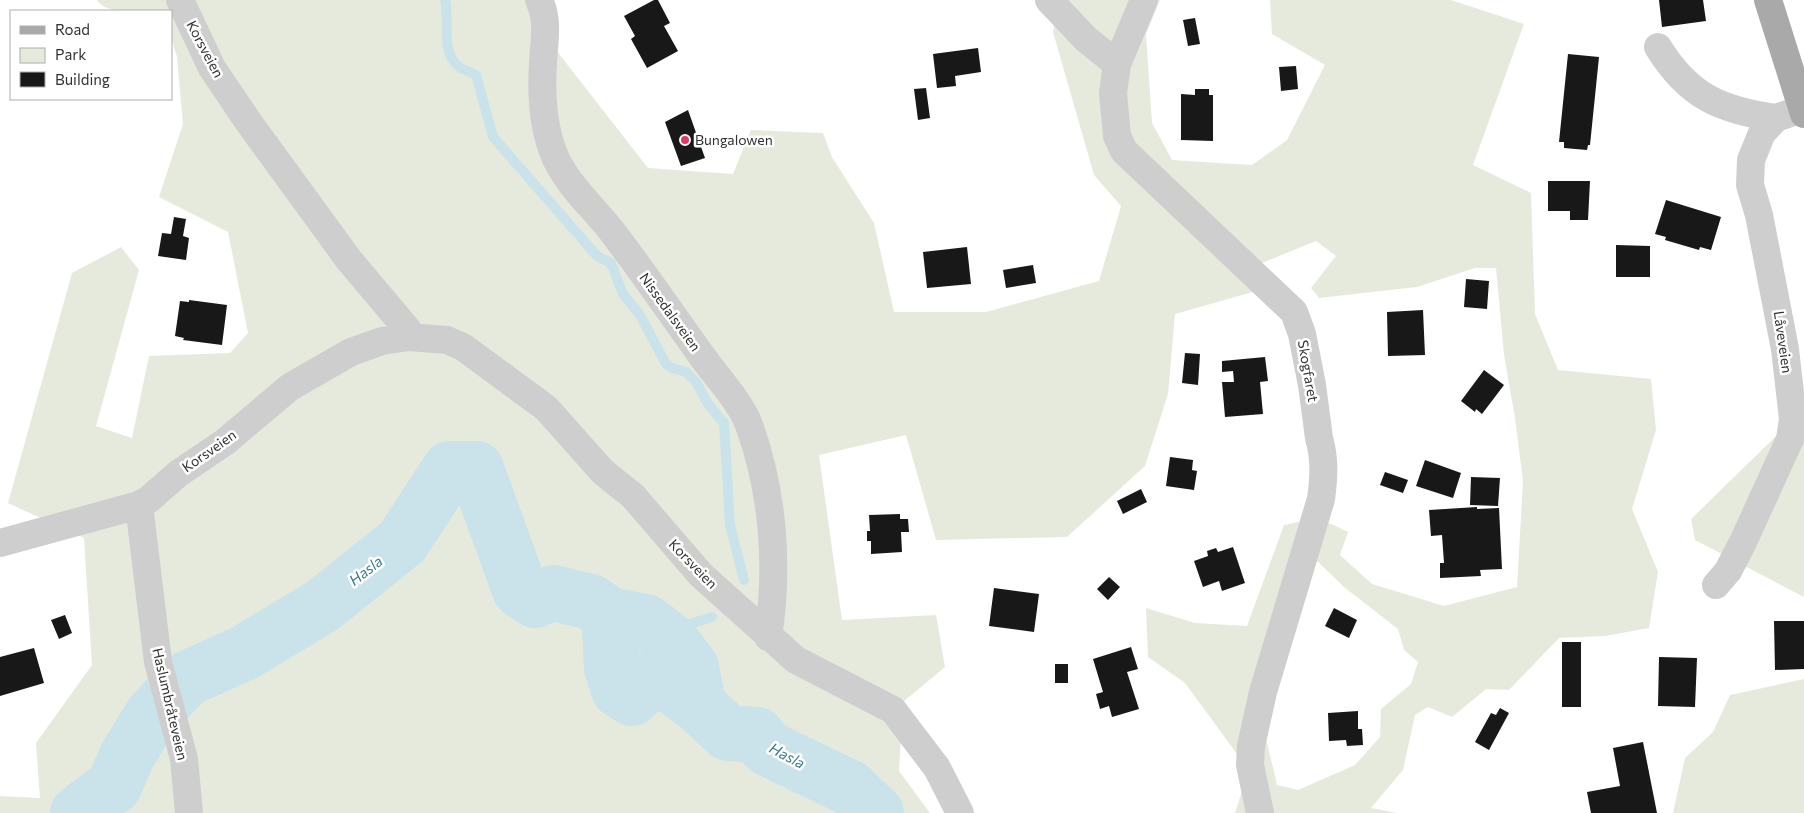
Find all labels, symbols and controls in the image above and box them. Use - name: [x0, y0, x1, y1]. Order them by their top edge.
- legend: [10, 10, 172, 100]
- street label: Korsveien: [183, 17, 228, 80]
- text: Road: [55, 20, 90, 38]
- text: Park: [55, 45, 86, 63]
- text: Building: [55, 70, 110, 88]
- place label: Bungalowen: [695, 131, 773, 148]
- marker: Bungalowen: [679, 134, 691, 146]
- street label: Nissedalsveien: [636, 269, 705, 354]
- street label: Låveveien: [1771, 310, 1796, 374]
- street label: Skogfaret: [1295, 339, 1322, 403]
- street label: Korsveien: [178, 426, 239, 475]
- street label: Korsveien: [666, 535, 721, 592]
- water label: Hasla: [345, 551, 386, 589]
- street label: Haslumbråteveien: [149, 646, 192, 762]
- water label: Hasla: [767, 738, 808, 772]

